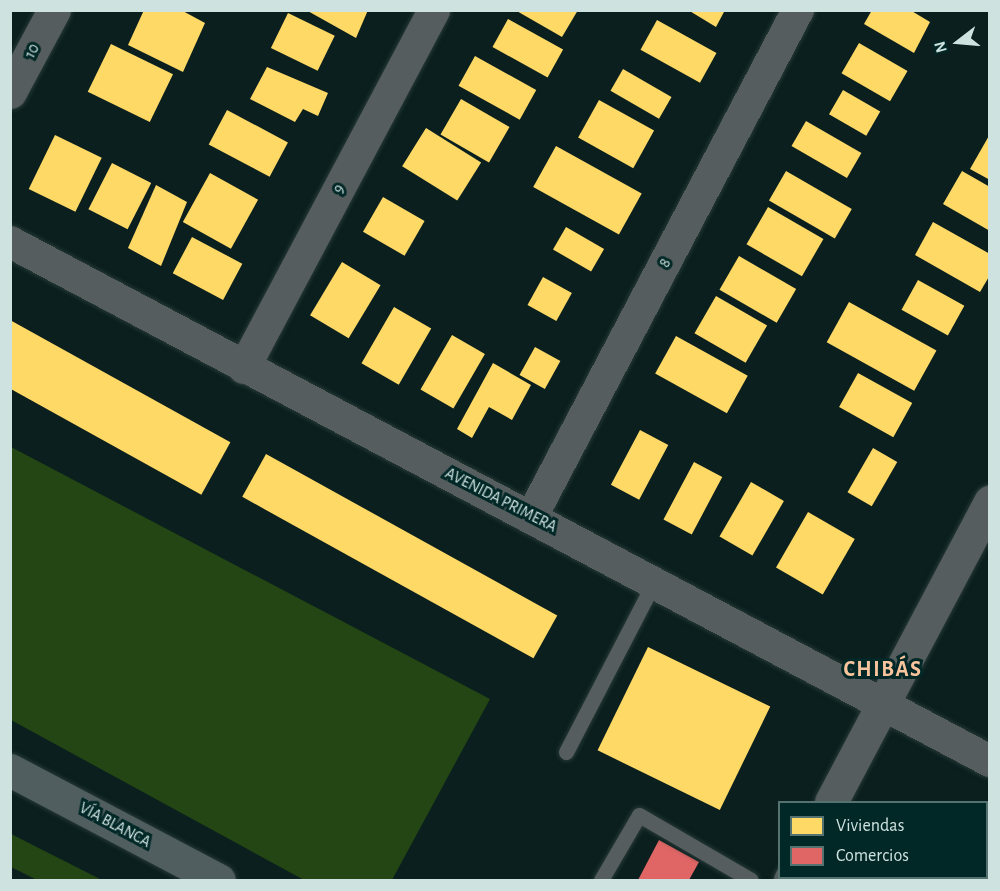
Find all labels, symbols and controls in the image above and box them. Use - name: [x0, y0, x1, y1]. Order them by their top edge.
- north arrow: [928, 12, 988, 72]
- text: N: [931, 39, 950, 55]
- street label: 10: [20, 40, 44, 62]
- street label: 9: [329, 181, 349, 197]
- street label: 8: [655, 255, 675, 271]
- street label: AVENIDA PRIMERA: [442, 464, 560, 536]
- district label: CHIBÁS: [843, 657, 923, 683]
- street label: VÍA BLANCA: [76, 798, 154, 852]
- legend: [778, 801, 988, 879]
- text: Viviendas: [836, 817, 904, 835]
- text: Comercios: [836, 847, 909, 865]

